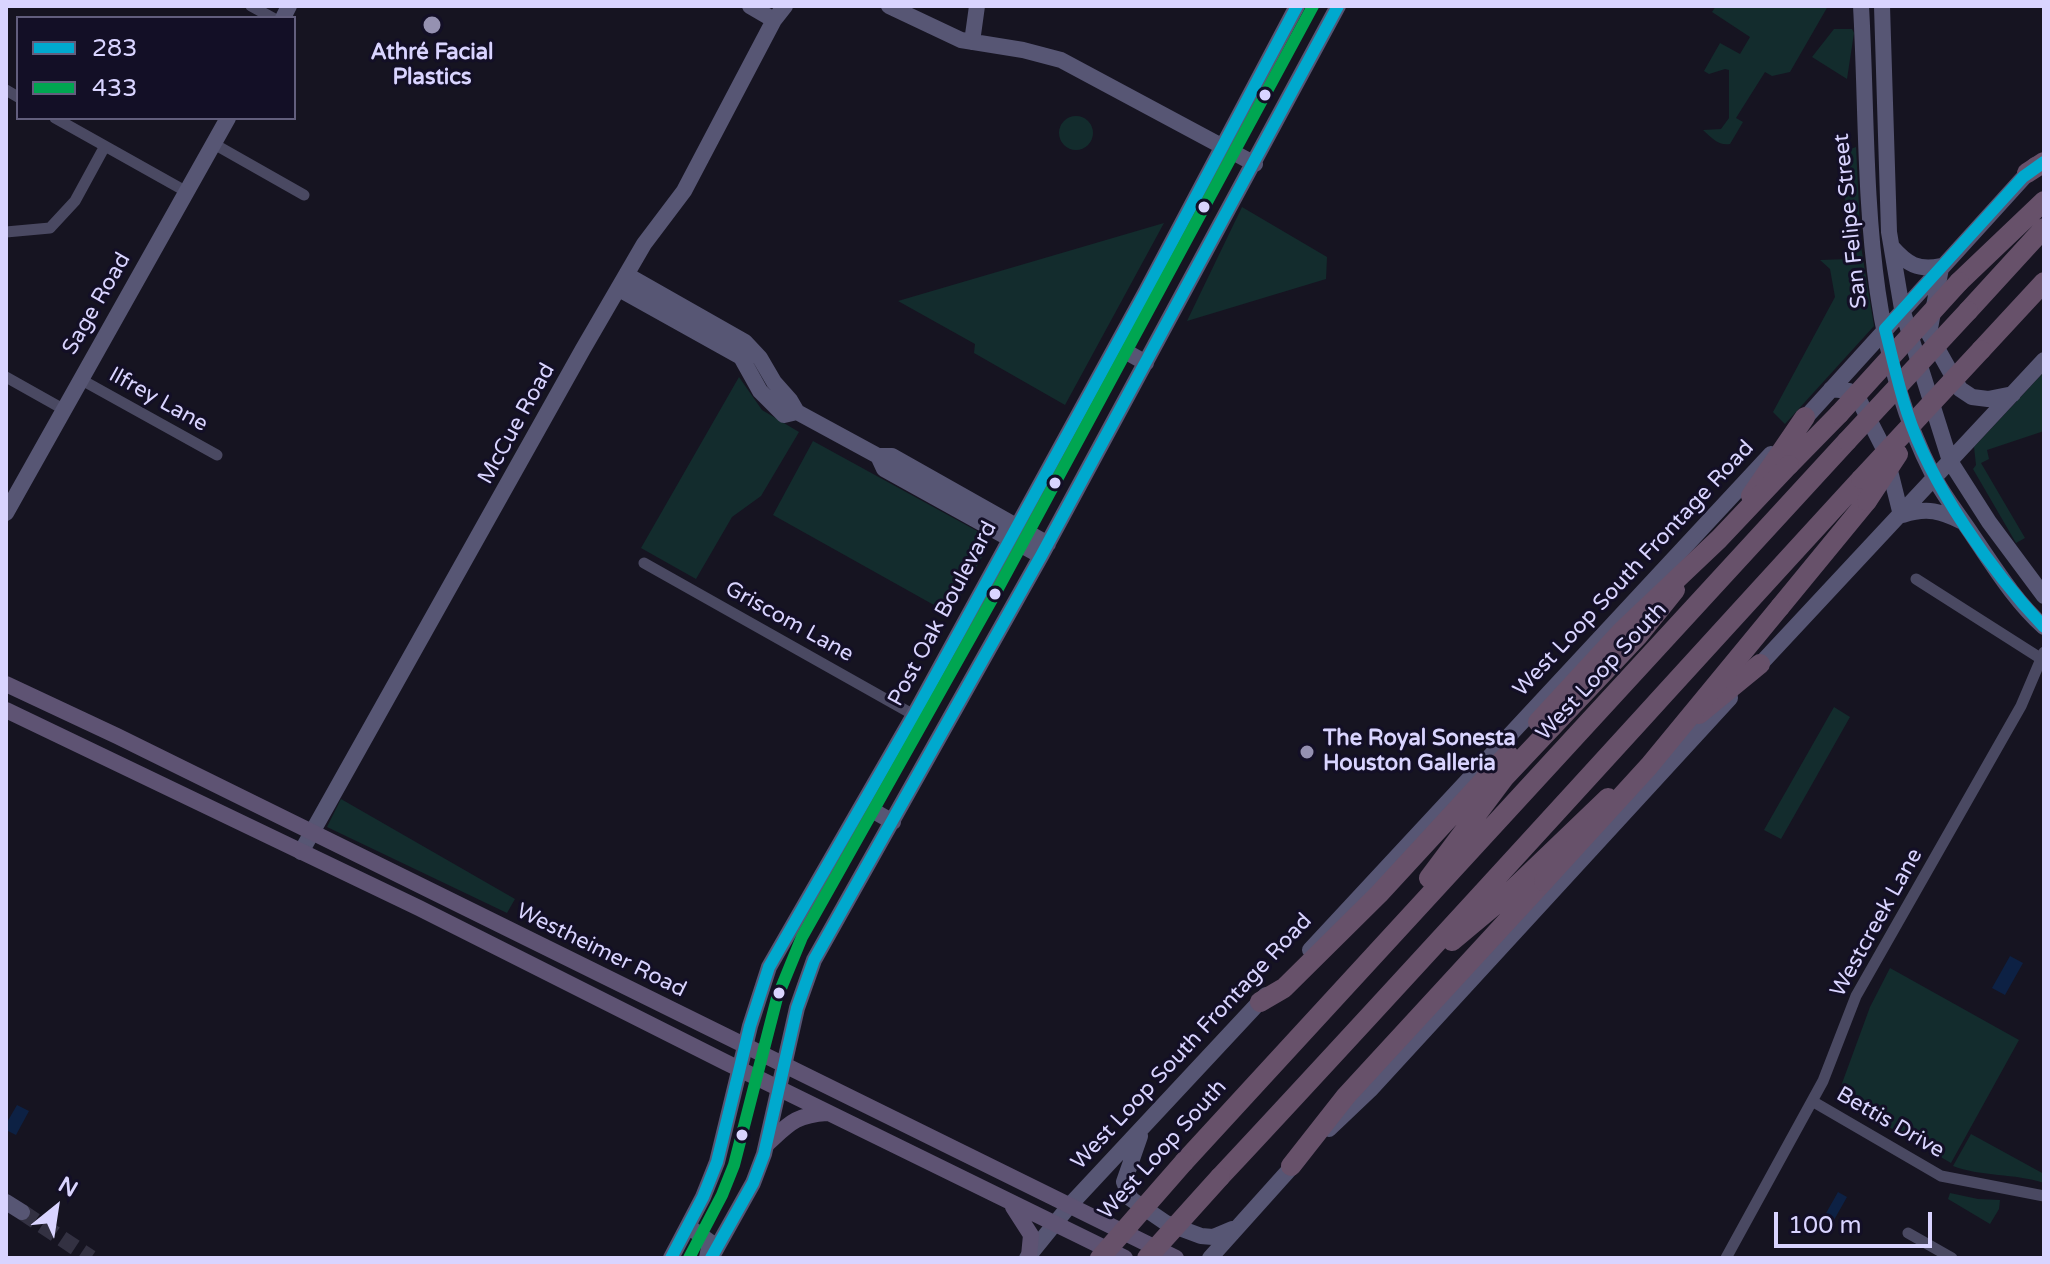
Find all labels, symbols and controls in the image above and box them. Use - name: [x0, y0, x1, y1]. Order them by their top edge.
- marker: Athré Facial Plastics: [421, 14, 443, 36]
- legend: [16, 16, 296, 120]
- text: 283: [92, 34, 137, 63]
- place label: Athré Facial Plastics: [370, 40, 494, 92]
- text: 433: [92, 74, 137, 103]
- unlabelled marker: [1257, 87, 1273, 103]
- street label: San Felipe Street: [1829, 132, 1873, 310]
- unlabelled marker: [1196, 199, 1212, 215]
- street label: Sage Road: [57, 248, 137, 360]
- street label: McCue Road: [473, 359, 561, 489]
- street label: Ilfrey Lane: [104, 362, 212, 438]
- street label: West Loop South Frontage Road: [1508, 435, 1760, 703]
- unlabelled marker: [1047, 475, 1063, 491]
- street label: Post Oak Boulevard: [883, 517, 1003, 711]
- street label: Griscom Lane: [720, 576, 858, 668]
- unlabelled marker: [987, 586, 1003, 602]
- street label: West Loop South: [1531, 597, 1673, 747]
- place label: The Royal Sonesta Houston Galleria: [1323, 726, 1516, 778]
- marker: The Royal Sonesta Houston Galleria: [1298, 743, 1316, 761]
- street label: Westcreek Lane: [1825, 844, 1929, 1002]
- street label: Westheimer Road: [512, 898, 690, 1004]
- street label: West Loop South Frontage Road: [1066, 908, 1318, 1176]
- unlabelled marker: [771, 985, 787, 1001]
- street label: West Loop South: [1093, 1074, 1233, 1226]
- street label: Bettis Drive: [1831, 1081, 1949, 1165]
- unlabelled marker: [734, 1127, 750, 1143]
- north arrow: [16, 1168, 96, 1248]
- text: N: [54, 1172, 82, 1203]
- scale bar: [1778, 1196, 1936, 1246]
- text: 100 m: [1788, 1211, 1862, 1240]

